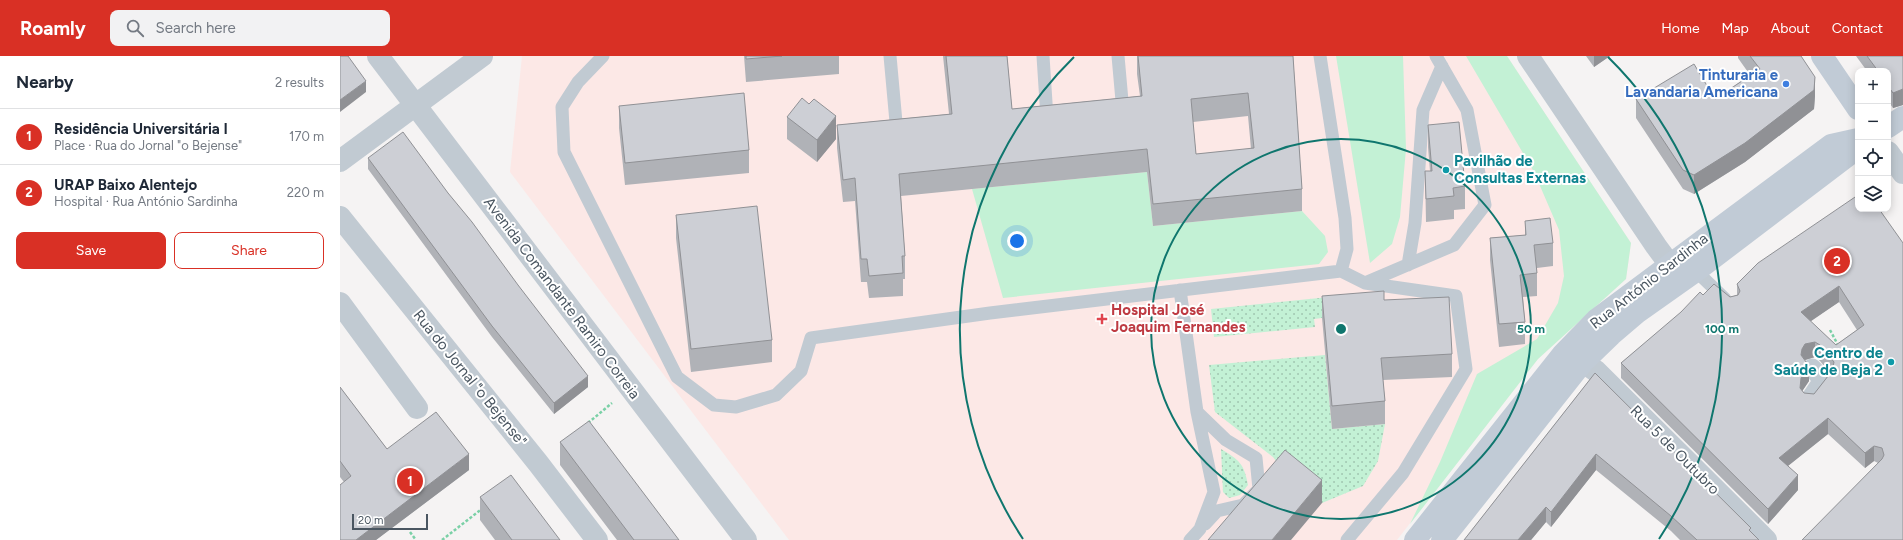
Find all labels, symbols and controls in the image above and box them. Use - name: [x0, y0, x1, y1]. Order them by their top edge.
- search box: [110, 10, 390, 46]
- text: Roamly: [20, 17, 86, 40]
- icon: search: [124, 17, 146, 39]
- text: Search here: [156, 19, 236, 37]
- text: Home: [1661, 20, 1700, 37]
- text: Map: [1722, 20, 1749, 37]
- text: About: [1771, 20, 1810, 37]
- text: Contact: [1832, 20, 1883, 37]
- place label: Tinturaria e Lavandaria Americana: [1625, 66, 1779, 101]
- map controls: [1855, 68, 1891, 212]
- button: +: [1855, 68, 1891, 104]
- text: Nearby: [16, 72, 74, 92]
- text: 2 results: [275, 75, 324, 90]
- marker: Tinturaria e Lavandaria Americana: [1781, 79, 1791, 89]
- button: −: [1855, 104, 1891, 140]
- text: Residência Universitária I: [54, 120, 228, 138]
- text: 1: [26, 129, 32, 144]
- text: 170 m: [289, 129, 324, 144]
- text: Place · Rua do Jornal "o Bejense": [54, 138, 242, 153]
- button: locate: [1855, 140, 1891, 176]
- place label: Pavilhão de Consultas Externas: [1454, 152, 1586, 187]
- marker: Pavilhão de Consultas Externas: [1441, 165, 1451, 175]
- text: URAP Baixo Alentejo: [54, 176, 197, 194]
- button: layers: [1855, 176, 1891, 212]
- text: 2: [25, 185, 33, 200]
- text: 220 m: [287, 185, 324, 200]
- street label: Avenida Comandante Ramiro Correia: [480, 193, 644, 403]
- text: Hospital · Rua António Sardinha: [54, 194, 238, 209]
- street label: Rua António Sardinha: [1586, 229, 1712, 333]
- your location: [1007, 231, 1027, 251]
- button: Save: [16, 232, 166, 269]
- button: Share: [174, 232, 324, 269]
- pin: 2: [1824, 246, 1850, 276]
- place label: Hospital José Joaquim Fernandes: [1111, 301, 1245, 336]
- street label: Rua do Jornal "o Bejense": [410, 306, 530, 450]
- marker: Hospital José Joaquim Fernandes: [1096, 313, 1108, 325]
- centre of rings: [1334, 322, 1348, 336]
- text: 50 m: [1517, 322, 1545, 336]
- text: 100 m: [1705, 322, 1739, 336]
- place label: Centro de Saúde de Beja 2: [1774, 344, 1884, 379]
- marker: Centro de Saúde de Beja 2: [1886, 357, 1896, 367]
- street label: Rua 5 de Outubro: [1627, 402, 1724, 499]
- pin: 1: [397, 466, 423, 496]
- scale bar: [352, 512, 428, 531]
- text: 20 m: [358, 514, 383, 527]

